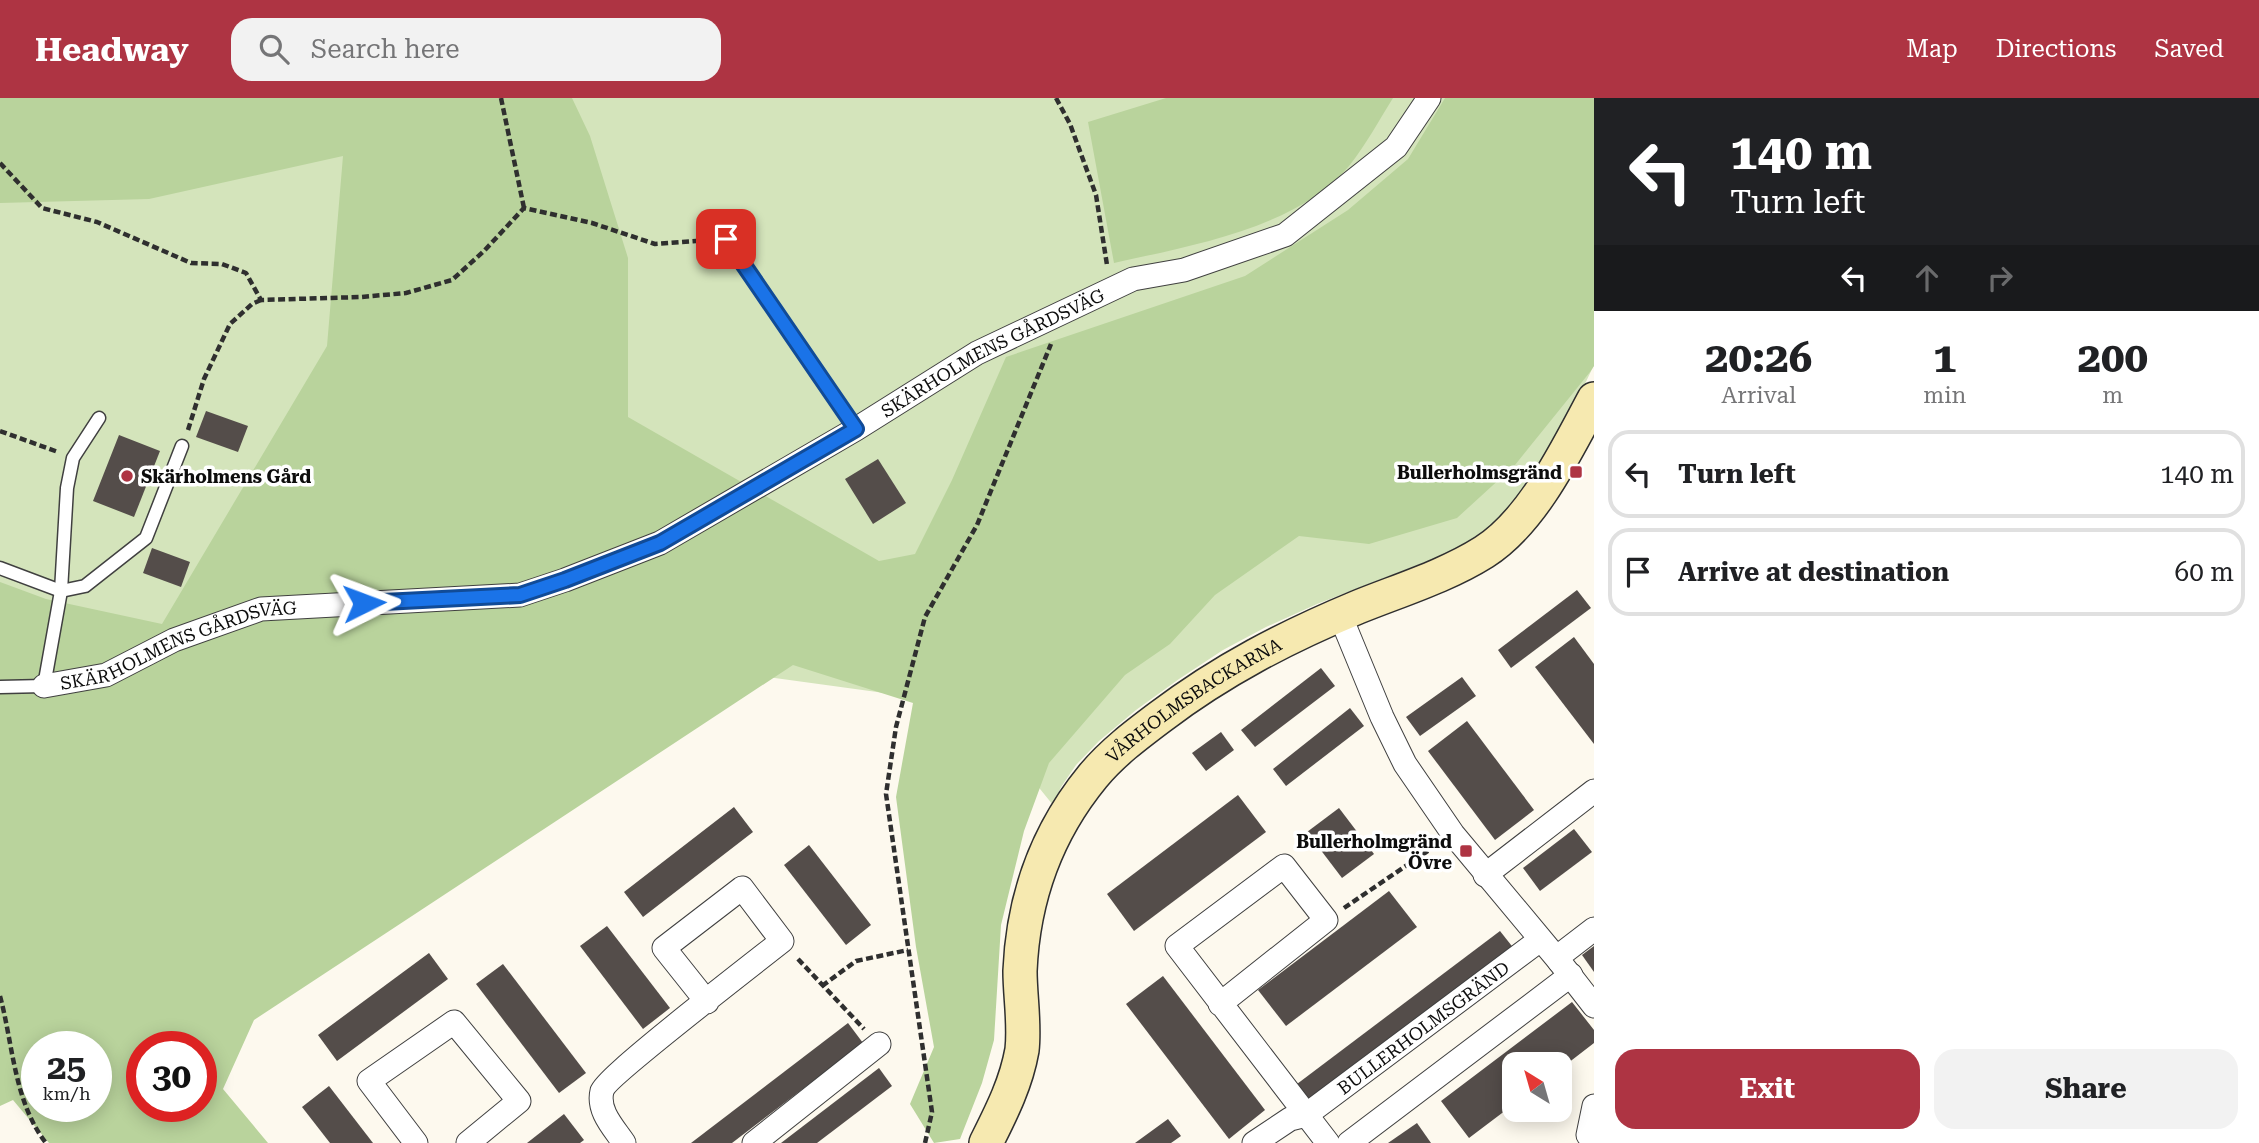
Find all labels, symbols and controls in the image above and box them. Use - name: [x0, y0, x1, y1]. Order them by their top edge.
- search box: [231, 18, 721, 81]
- text: Headway: [35, 30, 189, 69]
- icon: search: [255, 30, 293, 68]
- text: Search here: [311, 34, 460, 64]
- text: Map: [1906, 35, 1958, 63]
- text: Directions: [1996, 35, 2116, 63]
- text: Saved: [2154, 35, 2224, 63]
- text: 140 m: [1730, 124, 1872, 181]
- icon: left: [1615, 126, 1706, 217]
- text: Turn left: [1730, 183, 1865, 221]
- pin: [696, 209, 756, 269]
- icon: arrive: [707, 220, 745, 258]
- icon: left: [1835, 259, 1873, 297]
- icon: ahead: [1908, 259, 1946, 297]
- icon: right: [1981, 259, 2019, 297]
- street label: SKÄRHOLMENS GÅRDSVÄG: [877, 284, 1107, 421]
- text: 20:26: [1705, 333, 1812, 382]
- text: 1: [1933, 333, 1957, 382]
- text: 200: [2077, 333, 2148, 382]
- text: Arrival: [1721, 382, 1796, 409]
- text: min: [1923, 382, 1966, 409]
- text: m: [2102, 382, 2123, 409]
- icon: left: [1619, 455, 1657, 493]
- text: Turn left: [1678, 459, 1796, 489]
- text: 140 m: [2160, 459, 2234, 489]
- place label: Bullerholmsgränd: [1397, 462, 1562, 483]
- marker: Bullerholmsgränd: [1568, 464, 1584, 480]
- place label: Skärholmens Gård: [141, 466, 311, 487]
- marker: Skärholmens Gård: [119, 468, 135, 484]
- icon: arrive: [1619, 553, 1657, 591]
- text: Arrive at destination: [1678, 557, 1949, 587]
- text: 60 m: [2175, 557, 2234, 587]
- position arrow: [327, 566, 401, 640]
- street label: SKÄRHOLMENS GÅRDSVÄG: [58, 597, 297, 693]
- street label: VÅRHOLMSBACKARNA: [1101, 633, 1285, 767]
- place label: Bullerholmgränd Övre: [1296, 831, 1452, 873]
- marker: Bullerholmgränd Övre: [1458, 843, 1474, 859]
- street label: BULLERHOLMSGRÄND: [1333, 956, 1513, 1098]
- speed limit sign: 30: [126, 1031, 217, 1122]
- text: 25: [47, 1047, 86, 1088]
- button: Exit: [1615, 1049, 1920, 1129]
- button: Share: [1934, 1049, 2238, 1129]
- north arrow: [1502, 1052, 1572, 1122]
- map controls: [1502, 1052, 1572, 1122]
- text: km/h: [42, 1083, 91, 1104]

